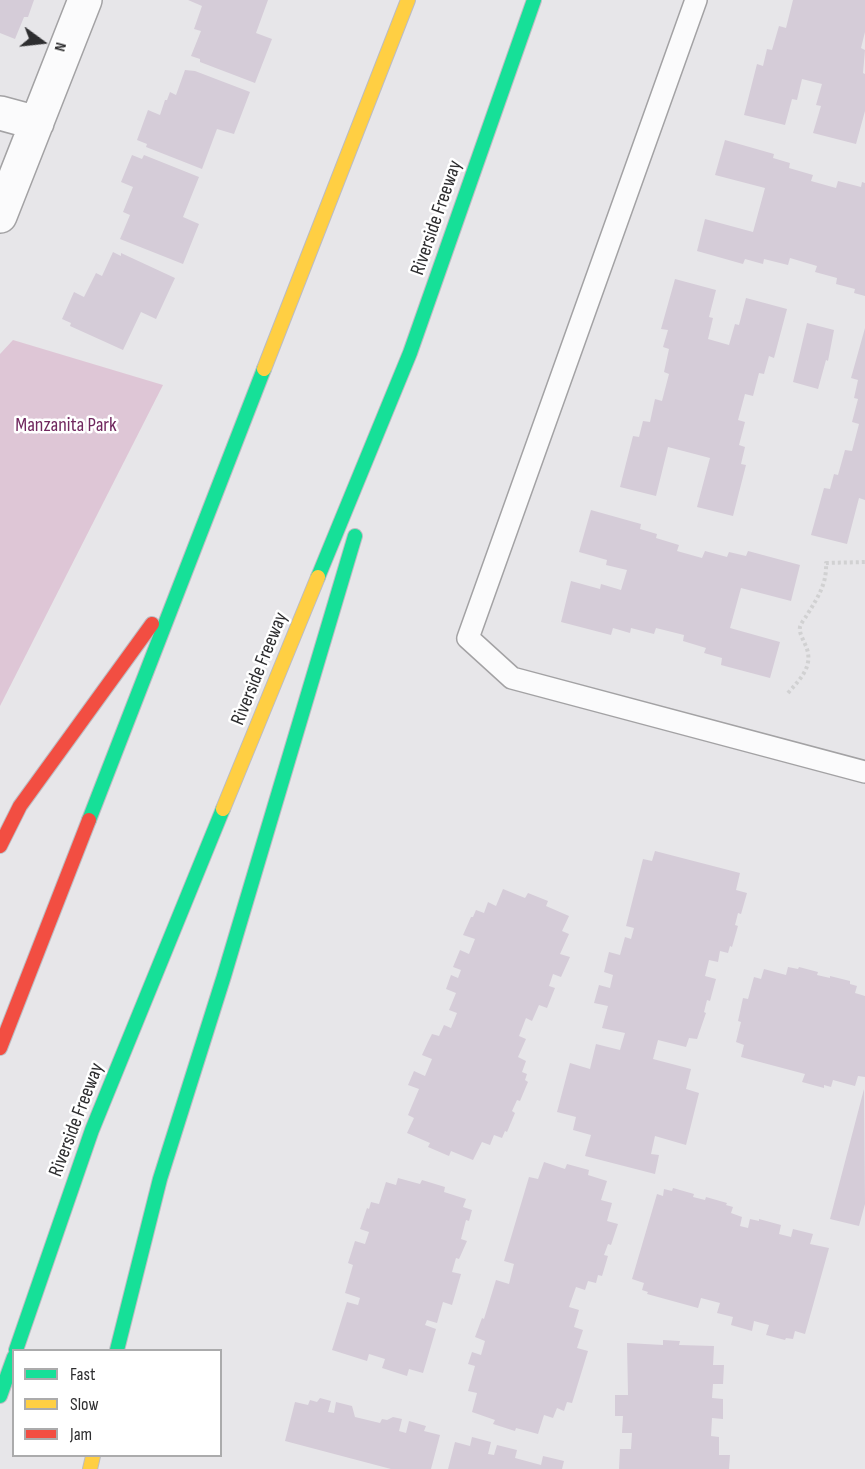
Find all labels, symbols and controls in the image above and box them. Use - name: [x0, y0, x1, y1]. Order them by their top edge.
- north arrow: [12, 12, 72, 72]
- text: N: [50, 40, 70, 53]
- street label: Riverside Freeway: [406, 157, 468, 279]
- park label: Manzanita Park: [15, 414, 117, 438]
- street label: Riverside Freeway: [226, 609, 294, 729]
- street label: Riverside Freeway: [44, 1060, 110, 1180]
- legend: [12, 1349, 222, 1457]
- text: Fast: [70, 1364, 95, 1385]
- text: Slow: [70, 1394, 99, 1415]
- text: Jam: [70, 1424, 92, 1445]

